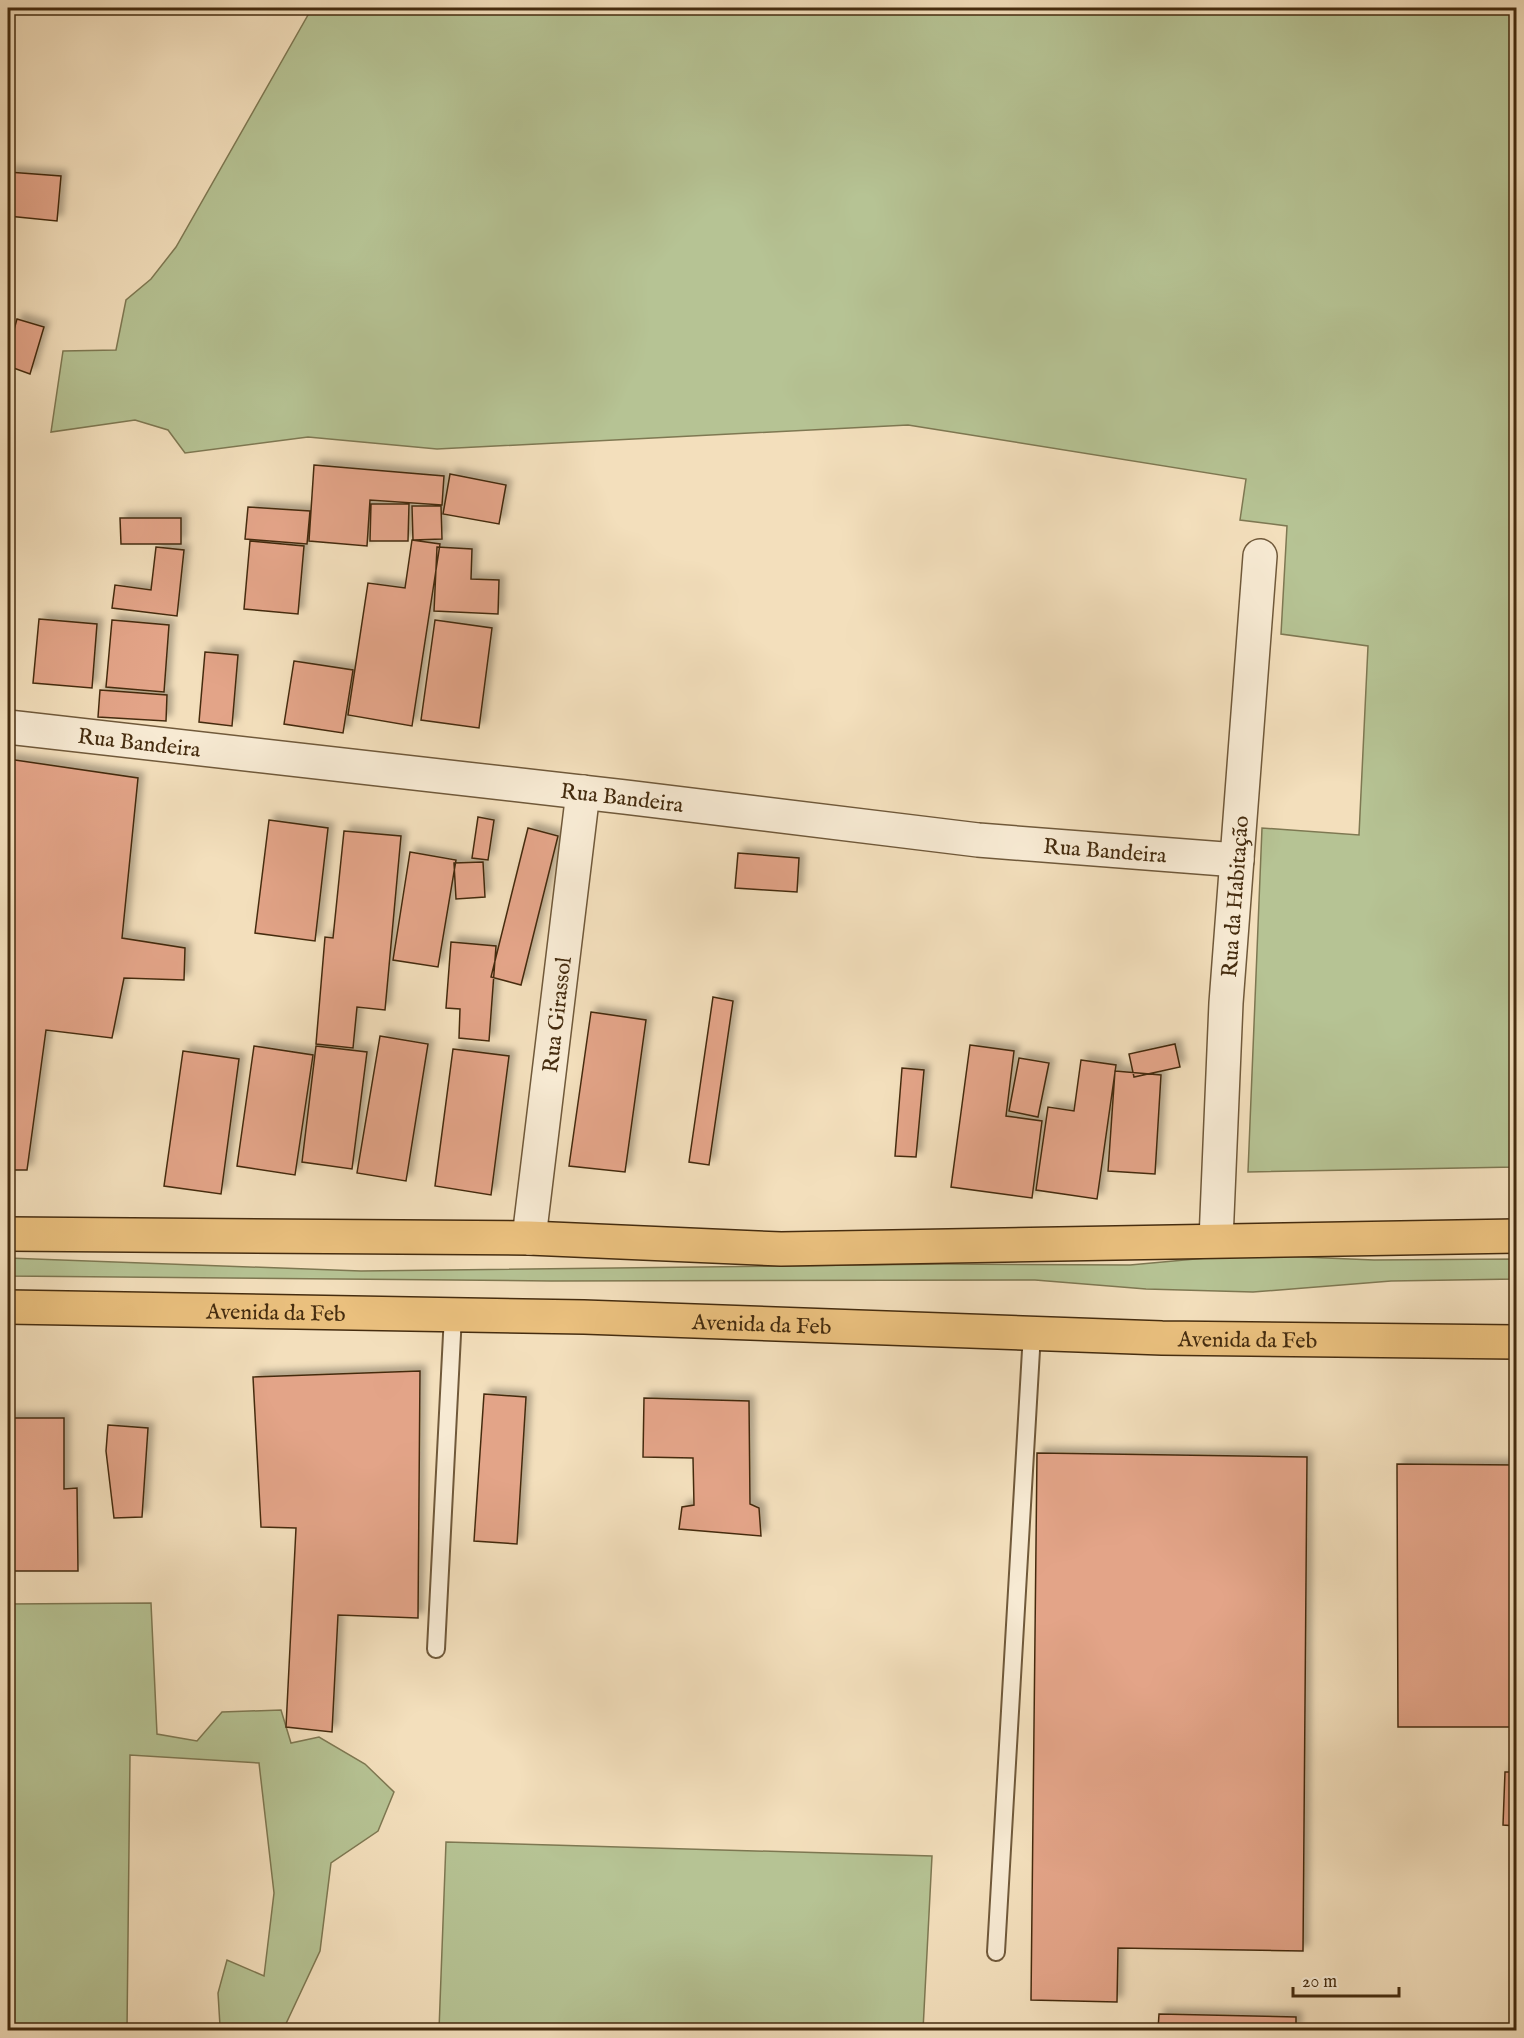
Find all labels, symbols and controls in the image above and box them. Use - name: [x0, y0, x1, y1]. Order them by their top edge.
- street label: Rua Bandeira: [76, 723, 202, 765]
- street label: Rua Bandeira: [559, 778, 685, 820]
- street label: Rua da Habitação: [1216, 815, 1256, 979]
- street label: Rua Bandeira: [1042, 833, 1168, 871]
- street label: Rua Girassol: [537, 955, 579, 1074]
- street label: Avenida da Feb: [205, 1298, 346, 1329]
- street label: Avenida da Feb: [691, 1309, 832, 1342]
- street label: Avenida da Feb: [1177, 1326, 1318, 1356]
- scale bar: [1293, 1960, 1400, 1998]
- text: 20 m: [1302, 1971, 1337, 1994]

